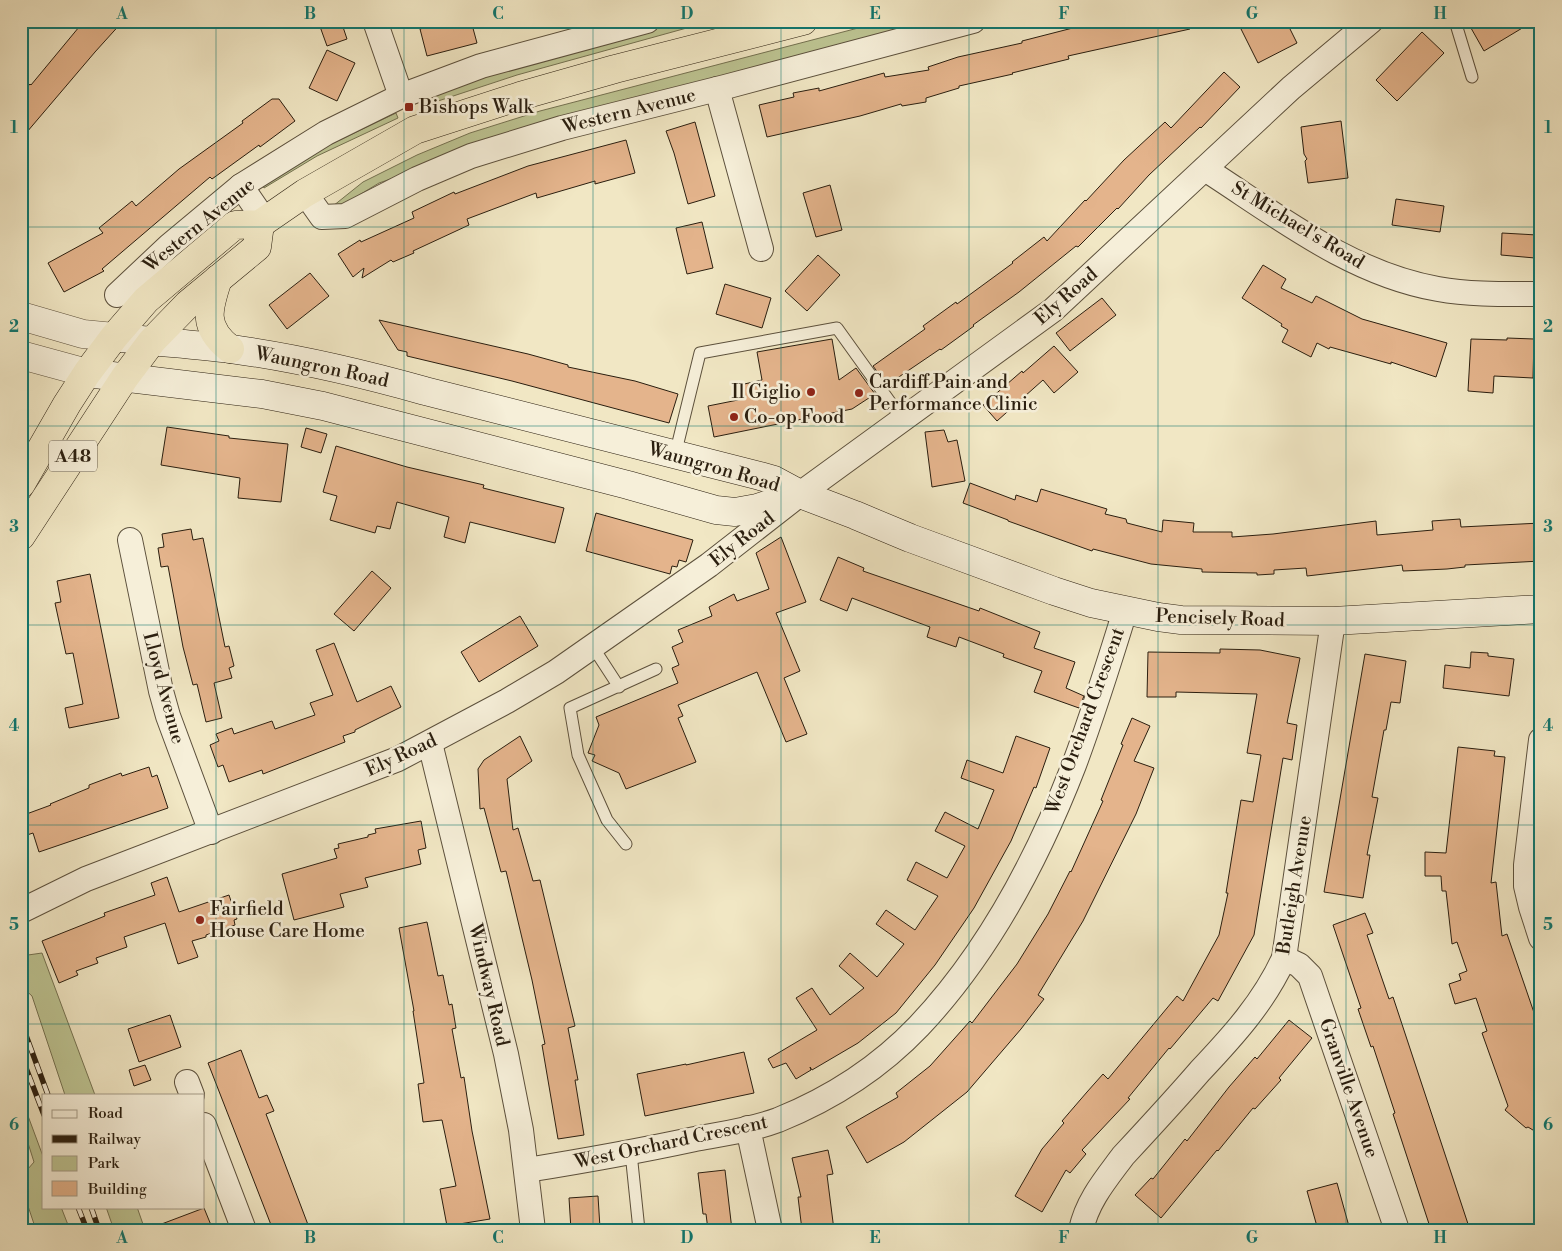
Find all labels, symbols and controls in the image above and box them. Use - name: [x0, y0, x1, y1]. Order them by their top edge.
- text: A: [115, 4, 128, 24]
- text: B: [304, 4, 316, 24]
- text: C: [492, 4, 504, 24]
- text: D: [681, 4, 694, 24]
- text: E: [869, 4, 881, 24]
- text: F: [1058, 4, 1070, 24]
- text: G: [1246, 4, 1259, 24]
- text: H: [1433, 4, 1447, 24]
- street label: Western Avenue: [559, 83, 698, 139]
- place label: Bishops Walk: [418, 95, 534, 119]
- marker: Bishops Walk: [403, 101, 415, 113]
- text: 1: [10, 118, 18, 138]
- text: 1: [1544, 118, 1552, 138]
- street label: Western Avenue: [138, 173, 260, 278]
- street label: St Michael's Road: [1227, 176, 1369, 274]
- street label: Ely Road: [1029, 262, 1103, 330]
- text: 2: [9, 317, 19, 337]
- text: 2: [1543, 317, 1553, 337]
- street label: Waungron Road: [252, 341, 391, 393]
- place label: Cardiff Pain and Performance Clinic: [869, 370, 1038, 416]
- place label: Il Giglio: [732, 380, 801, 404]
- marker: Il Giglio: [805, 386, 817, 398]
- marker: Cardiff Pain and Performance Clinic: [853, 387, 865, 399]
- place label: Co-op Food: [744, 405, 844, 429]
- marker: Co-op Food: [728, 411, 740, 423]
- street label: Waungron Road: [644, 436, 783, 497]
- road number: A48: [49, 441, 97, 472]
- street label: Ely Road: [705, 506, 780, 572]
- text: 3: [9, 517, 19, 537]
- text: 3: [1543, 517, 1553, 537]
- street label: Pencisely Road: [1155, 604, 1285, 632]
- street label: West Orchard Crescent: [1040, 624, 1130, 819]
- street label: Lloyd Avenue: [138, 629, 190, 747]
- text: 4: [9, 716, 20, 736]
- text: 4: [1543, 716, 1554, 736]
- street label: Ely Road: [361, 728, 441, 782]
- street label: Butleigh Avenue: [1271, 814, 1317, 957]
- place label: Fairfield House Care Home: [210, 897, 365, 943]
- marker: Fairfield House Care Home: [194, 914, 206, 926]
- text: 5: [9, 915, 19, 935]
- text: 5: [1543, 915, 1553, 935]
- street label: Windway Road: [463, 920, 515, 1049]
- street label: Granville Avenue: [1314, 1015, 1384, 1161]
- legend: [42, 1094, 205, 1208]
- text: Road: [88, 1104, 123, 1123]
- street label: West Orchard Crescent: [571, 1110, 770, 1174]
- text: 6: [9, 1115, 19, 1135]
- text: 6: [1543, 1115, 1553, 1135]
- text: Railway: [88, 1130, 142, 1149]
- text: Park: [88, 1154, 120, 1173]
- text: Building: [87, 1180, 147, 1199]
- text: A: [115, 1228, 128, 1248]
- text: B: [304, 1228, 316, 1248]
- text: C: [492, 1228, 504, 1248]
- text: D: [681, 1228, 694, 1248]
- text: E: [869, 1228, 881, 1248]
- text: F: [1058, 1228, 1070, 1248]
- text: G: [1246, 1228, 1259, 1248]
- text: H: [1433, 1228, 1447, 1248]

